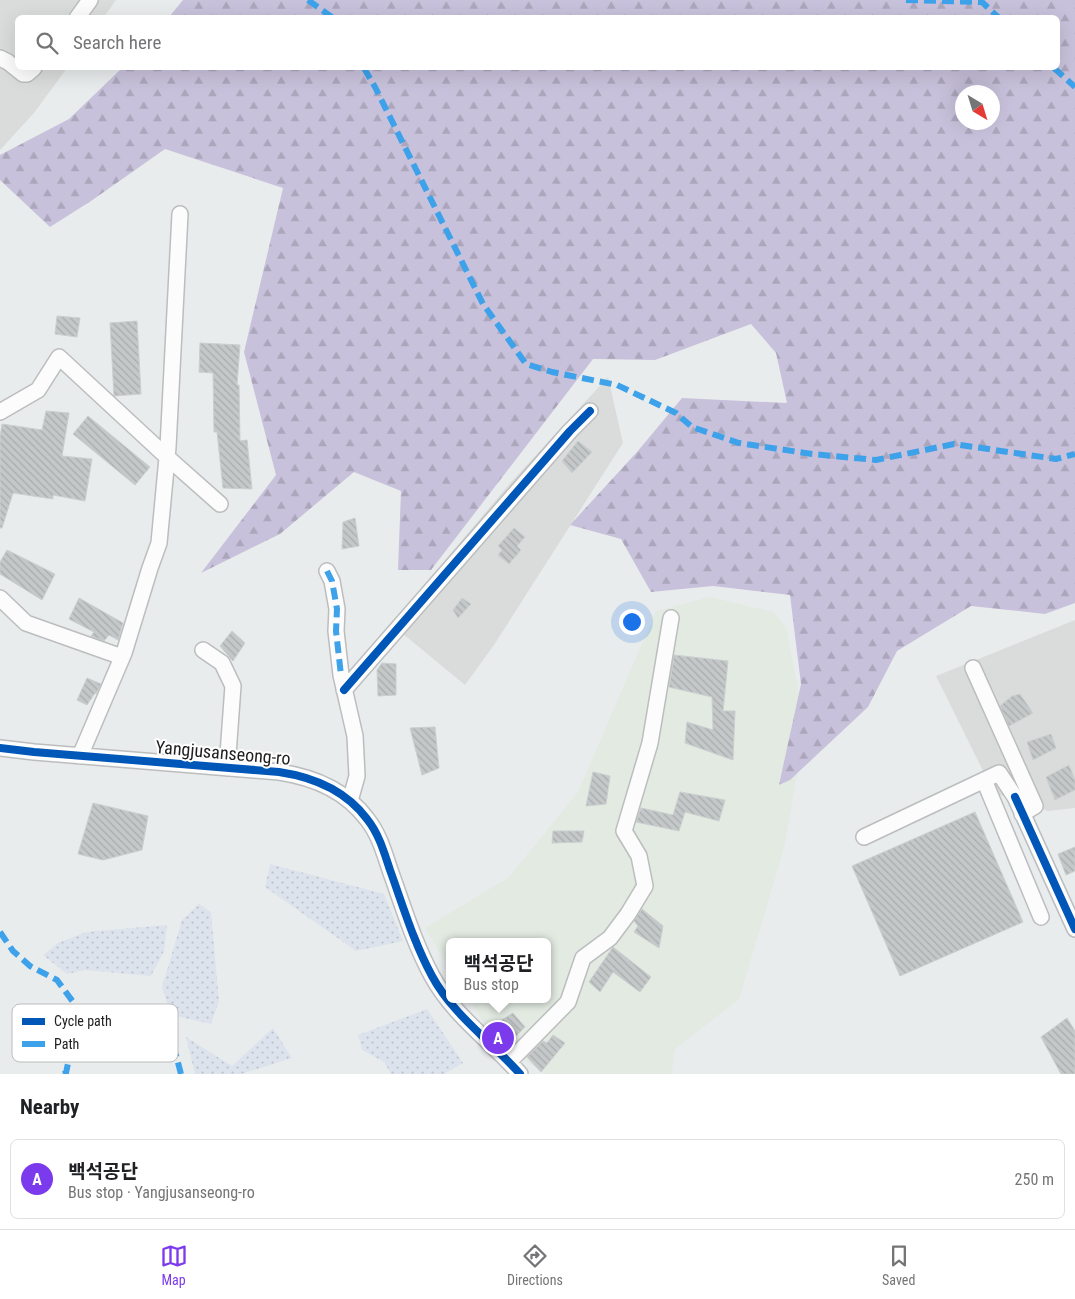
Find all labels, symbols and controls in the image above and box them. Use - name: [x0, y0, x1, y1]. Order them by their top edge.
- search box: [15, 15, 1060, 70]
- icon: search: [33, 29, 61, 57]
- text: Search here: [73, 31, 161, 54]
- north arrow: [955, 85, 1000, 130]
- your location: [619, 609, 645, 635]
- street label: Yangjusanseong-ro: [155, 736, 291, 769]
- popup: [446, 938, 551, 1003]
- text: 백석공단: [464, 952, 533, 975]
- text: Bus stop: [464, 975, 519, 994]
- legend: [12, 1004, 178, 1062]
- text: Cycle path: [54, 1013, 112, 1029]
- pin: A: [482, 1019, 514, 1057]
- text: Path: [54, 1036, 79, 1052]
- text: Nearby: [20, 1095, 79, 1119]
- text: 백석공단: [68, 1160, 138, 1183]
- text: A: [32, 1170, 42, 1189]
- text: 250 m: [1015, 1170, 1054, 1189]
- text: Bus stop · Yangjusanseong-ro: [68, 1183, 255, 1202]
- tab: Map: [160, 1242, 188, 1288]
- tab: Directions: [507, 1242, 563, 1288]
- tab: Saved: [882, 1242, 915, 1288]

